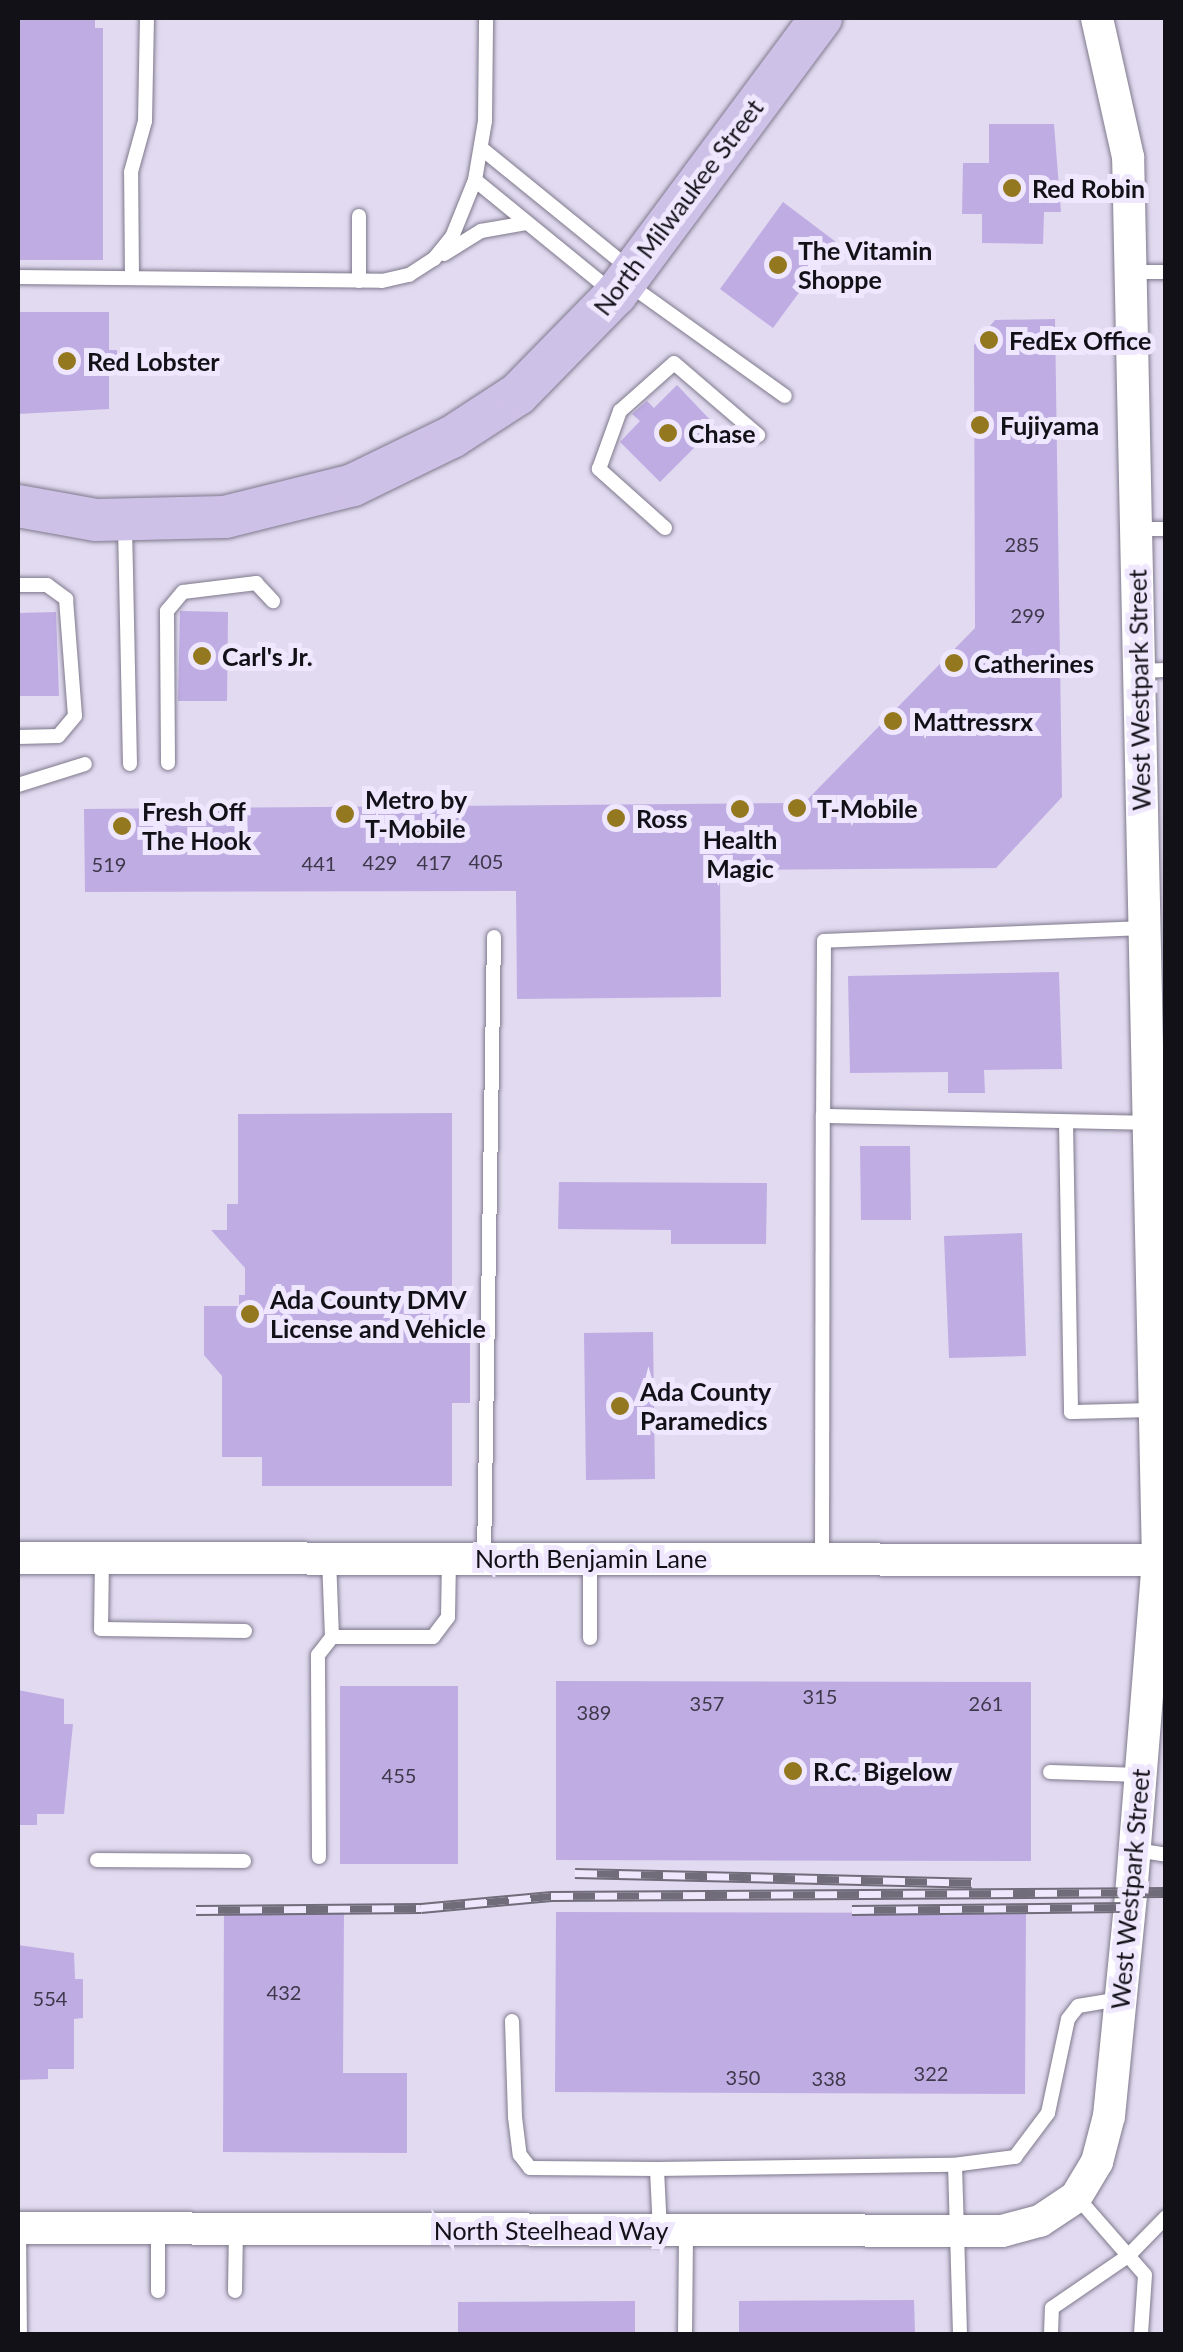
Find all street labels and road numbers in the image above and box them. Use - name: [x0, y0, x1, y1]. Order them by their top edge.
- street label: North Milwaukee Street: [587, 93, 769, 321]
- street label: West Westpark Street: [1122, 569, 1156, 811]
- street label: North Benjamin Lane: [475, 1543, 707, 1573]
- street label: West Westpark Street: [1105, 1767, 1155, 2011]
- street label: North Steelhead Way: [434, 2215, 668, 2245]

